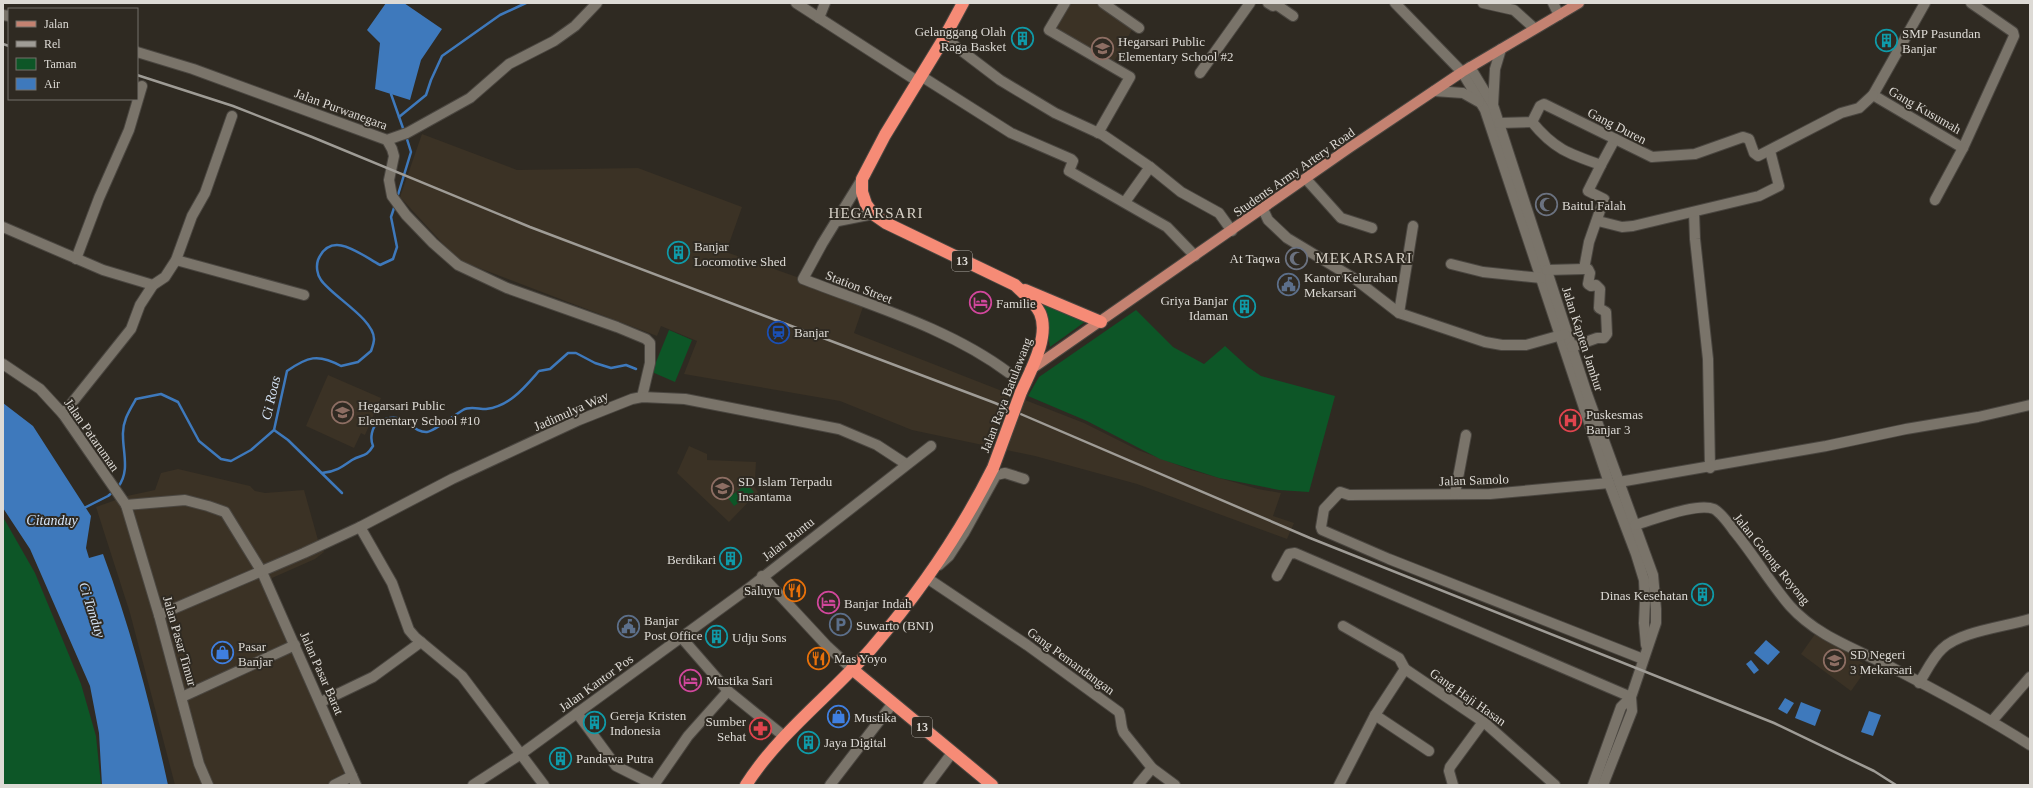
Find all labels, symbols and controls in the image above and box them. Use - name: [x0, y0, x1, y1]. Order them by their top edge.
- legend: [8, 8, 138, 100]
- text: Jalan: [44, 17, 69, 31]
- place label: Gelanggang Olah Raga Basket: [915, 24, 1006, 54]
- building icon: Gelanggang Olah Raga Basket: [1009, 25, 1035, 51]
- place label: SMP Pasundan Banjar: [1902, 26, 1981, 56]
- building icon: SMP Pasundan Banjar: [1874, 27, 1900, 53]
- place label: Hegarsari Public Elementary School #2: [1118, 34, 1234, 64]
- school or university icon: Hegarsari Public Elementary School #2: [1089, 35, 1115, 61]
- text: Rel: [44, 37, 61, 51]
- text: Taman: [44, 57, 76, 71]
- text: Air: [44, 77, 60, 91]
- street label: Gang Kusumah: [1886, 83, 1964, 137]
- street label: Jalan Purwanegara: [292, 85, 390, 133]
- street label: Gang Duren: [1585, 105, 1649, 147]
- street label: Students Army Artery Road: [1230, 124, 1358, 220]
- mosque icon: Baitul Falah: [1533, 192, 1559, 218]
- place label: Baitul Falah: [1562, 198, 1626, 213]
- district label: HEGARSARI: [829, 205, 923, 221]
- place label: Banjar Locomotive Shed: [694, 239, 787, 269]
- building icon: Banjar Locomotive Shed: [666, 240, 692, 266]
- mosque icon: At Taqwa: [1283, 245, 1309, 271]
- district label: MEKARSARI: [1315, 250, 1413, 266]
- road number: 13: [952, 251, 972, 271]
- place label: At Taqwa: [1230, 251, 1280, 266]
- street label: Station Street: [823, 267, 895, 307]
- place label: Kantor Kelurahan Mekarsari: [1304, 270, 1398, 300]
- public building icon: Kantor Kelurahan Mekarsari: [1275, 271, 1301, 297]
- street label: Jalan Kapten Jamhur: [1559, 285, 1607, 394]
- hotel icon: Familie: [968, 290, 994, 316]
- place label: Griya Banjar Idaman: [1160, 293, 1229, 323]
- building icon: Griya Banjar Idaman: [1231, 294, 1257, 320]
- place label: Familie: [996, 296, 1036, 311]
- station icon: Banjar: [765, 319, 791, 345]
- place label: Banjar: [794, 325, 829, 340]
- street label: Jalan Raya Batulawang: [977, 335, 1035, 455]
- water label: Ci Roas: [259, 374, 283, 421]
- street label: Jadimulya Way: [531, 388, 611, 434]
- street label: Jalan Pataruman: [61, 396, 123, 475]
- place label: Hegarsari Public Elementary School #10: [358, 398, 480, 428]
- school or university icon: Hegarsari Public Elementary School #10: [330, 399, 356, 425]
- place label: Puskesmas Banjar 3: [1586, 407, 1643, 437]
- hospital icon: Puskesmas Banjar 3: [1558, 408, 1584, 434]
- street label: Jalan Samolo: [1439, 471, 1509, 489]
- place label: SD Islam Terpadu Insantama: [738, 474, 833, 504]
- school or university icon: SD Islam Terpadu Insantama: [710, 475, 736, 501]
- street label: Jalan Gotong Royong: [1730, 510, 1814, 608]
- water label: Citanduy: [26, 513, 78, 528]
- street label: Jalan Buntu: [759, 514, 817, 564]
- building icon: Berdikari: [718, 546, 744, 572]
- place label: Berdikari: [667, 552, 716, 567]
- restaurant icon: Saluyu: [782, 577, 808, 603]
- water label: Ci Tanduy: [76, 580, 108, 640]
- building icon: Dinas Kesehatan: [1690, 582, 1716, 608]
- place label: Saluyu: [744, 583, 780, 598]
- place label: Dinas Kesehatan: [1600, 588, 1688, 603]
- hotel icon: Banjar Indah: [816, 590, 842, 616]
- street label: Jalan Pasar Timur: [160, 594, 200, 688]
- place label: Banjar Indah: [844, 596, 912, 611]
- parking icon: Suwarto (BNI): [827, 612, 853, 638]
- place label: Banjar Post Office: [644, 613, 703, 643]
- public building icon: Banjar Post Office: [615, 614, 641, 640]
- place label: Suwarto (BNI): [856, 618, 934, 633]
- building icon: Udju Sons: [704, 624, 730, 650]
- street label: Gang Pemandangan: [1024, 624, 1118, 698]
- street label: Jalan Pasar Barat: [297, 629, 347, 717]
- place label: Udju Sons: [732, 630, 787, 645]
- place label: Pasar Banjar: [238, 639, 273, 669]
- shop icon: Pasar Banjar: [209, 640, 235, 666]
- restaurant icon: Mas Yoyo: [806, 645, 832, 671]
- place label: SD Negeri 3 Mekarsari: [1850, 647, 1913, 677]
- school or university icon: SD Negeri 3 Mekarsari: [1822, 648, 1848, 674]
- street label: Jalan Kantor Pos: [556, 651, 636, 715]
- place label: Mas Yoyo: [834, 651, 887, 666]
- street label: Gang Haji Hasan: [1427, 665, 1509, 729]
- hotel icon: Mustika Sari: [677, 667, 703, 693]
- place label: Mustika Sari: [706, 673, 773, 688]
- shop icon: Mustika: [825, 704, 851, 730]
- place label: Gereja Kristen Indonesia: [610, 708, 687, 738]
- building icon: Gereja Kristen Indonesia: [581, 709, 607, 735]
- place label: Mustika: [854, 710, 897, 725]
- place label: Sumber Sehat: [706, 714, 747, 744]
- pharmacy icon: Sumber Sehat: [748, 715, 774, 741]
- road number: 13: [912, 717, 932, 737]
- building icon: Jaya Digital: [796, 729, 822, 755]
- place label: Jaya Digital: [824, 735, 887, 750]
- building icon: Pandawa Putra: [547, 745, 573, 771]
- place label: Pandawa Putra: [576, 751, 654, 766]

